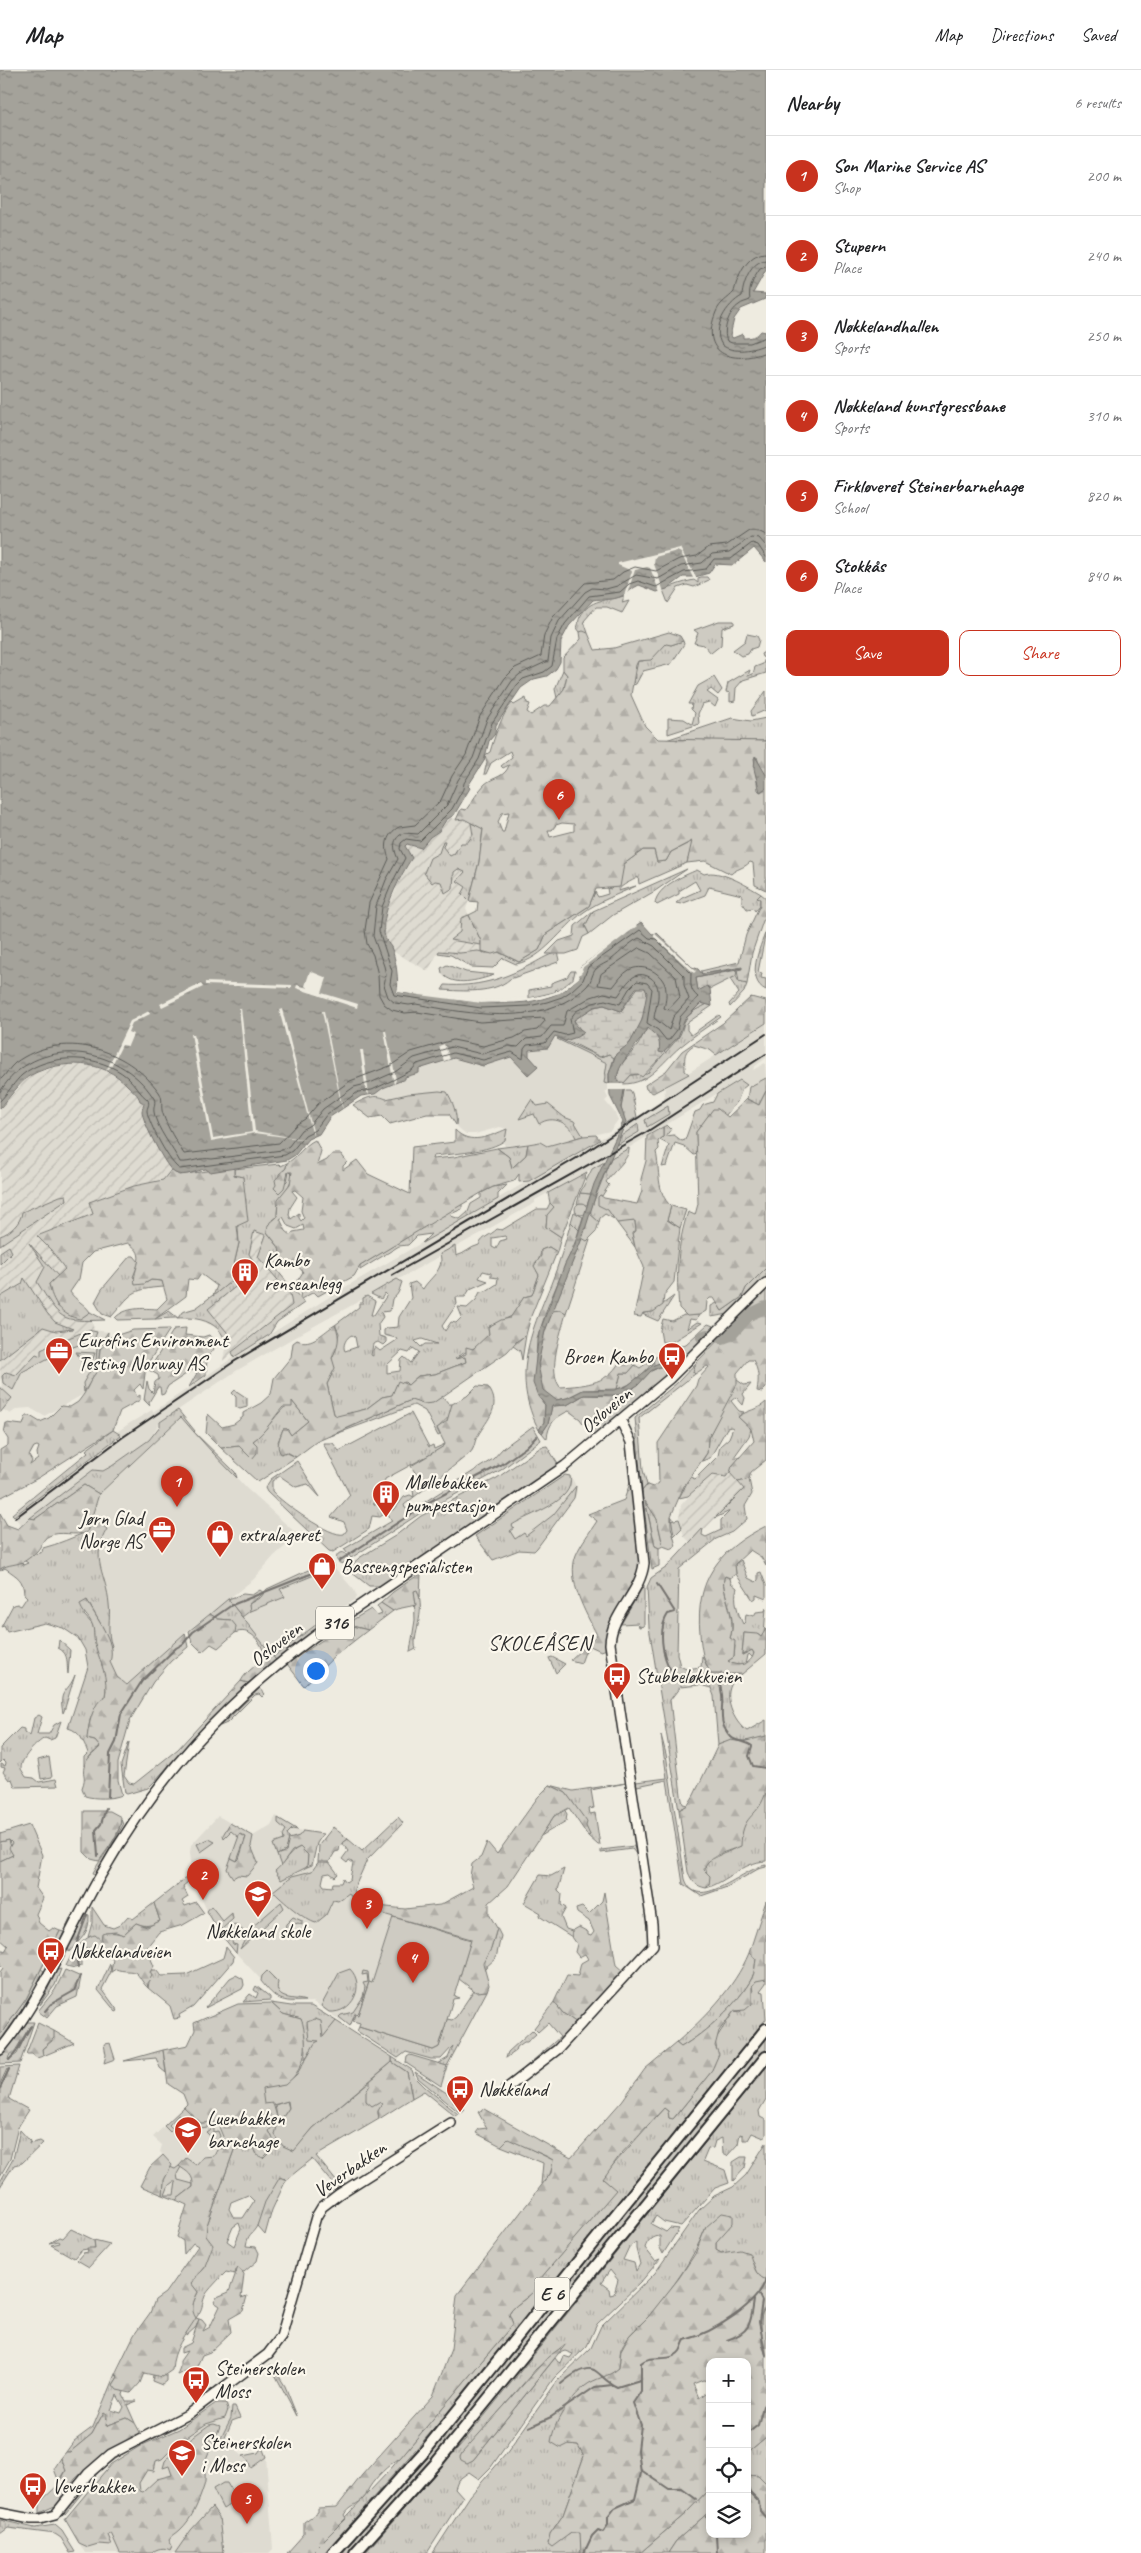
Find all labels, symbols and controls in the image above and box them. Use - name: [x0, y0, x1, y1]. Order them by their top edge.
- text: Map: [25, 20, 62, 50]
- text: Map: [935, 24, 962, 46]
- text: Directions: [990, 24, 1053, 46]
- text: Saved: [1081, 24, 1116, 46]
- text: Nearby: [786, 90, 839, 116]
- text: 6 results: [1074, 93, 1121, 113]
- text: Son Marine Service AS: [833, 154, 984, 178]
- text: 1: [798, 166, 806, 186]
- text: 200 m: [1087, 166, 1121, 186]
- text: Shop: [833, 178, 860, 198]
- text: Stupern: [833, 234, 885, 258]
- text: 2: [798, 246, 806, 266]
- text: 240 m: [1087, 246, 1121, 266]
- text: Place: [833, 258, 861, 278]
- text: Nøkkelandhallen: [833, 314, 938, 338]
- text: 3: [798, 326, 806, 346]
- text: 250 m: [1087, 326, 1121, 346]
- text: Sports: [833, 338, 869, 358]
- text: Nøkkeland kunstgressbane: [833, 394, 1005, 418]
- text: 4: [798, 406, 806, 426]
- text: 310 m: [1087, 406, 1121, 426]
- text: Sports: [833, 418, 869, 438]
- text: Firkløveret Steinerbarnehage: [833, 474, 1023, 498]
- text: 5: [799, 486, 805, 506]
- text: 820 m: [1087, 486, 1121, 506]
- text: School: [833, 498, 867, 518]
- text: Stokkås: [833, 554, 885, 578]
- text: 6: [798, 566, 806, 586]
- text: 840 m: [1087, 566, 1121, 586]
- text: Place: [833, 578, 861, 598]
- button: Save: [786, 630, 949, 676]
- button: Share: [959, 630, 1121, 676]
- pin: 6: [543, 779, 575, 820]
- place label: Kambo renseanlegg: [264, 1248, 342, 1296]
- building icon: Kambo renseanlegg: [230, 1257, 260, 1296]
- place label: Eurofins Environment Testing Norway AS: [78, 1328, 230, 1376]
- office icon: Eurofins Environment Testing Norway AS: [44, 1336, 74, 1375]
- bus stop icon: Broen Kambo: [657, 1341, 687, 1380]
- place label: Broen Kambo: [564, 1344, 654, 1369]
- street label: Osloveien: [575, 1381, 638, 1439]
- pin: 1: [161, 1466, 193, 1507]
- place label: Møllebakken pumpestasjon: [405, 1470, 496, 1518]
- building icon: Møllebakken pumpestasjon: [371, 1479, 401, 1518]
- place label: Jørn Glad Norge AS: [78, 1506, 147, 1554]
- office icon: Jørn Glad Norge AS: [147, 1515, 177, 1554]
- shop icon: extralageret: [205, 1519, 235, 1558]
- place label: extralageret: [239, 1522, 322, 1547]
- shop icon: Bassengspesialisten: [307, 1551, 337, 1590]
- place label: Bassengspesialisten: [341, 1554, 473, 1579]
- road number: 316: [316, 1606, 354, 1640]
- street label: Osloveien: [245, 1615, 308, 1672]
- district label: SKOLEÅSEN: [488, 1630, 594, 1656]
- your location: [303, 1658, 329, 1684]
- bus stop icon: Stubbeløkkveien: [602, 1661, 632, 1700]
- place label: Stubbeløkkveien: [636, 1664, 742, 1689]
- pin: 2: [187, 1859, 219, 1900]
- school or university icon: Nøkkeland skole: [243, 1879, 273, 1918]
- pin: 3: [351, 1888, 383, 1929]
- place label: Nøkkeland skole: [206, 1919, 312, 1944]
- bus stop icon: Nøkkelandveien: [36, 1936, 66, 1975]
- place label: Nøkkelandveien: [70, 1939, 172, 1964]
- pin: 4: [397, 1942, 429, 1983]
- bus stop icon: Nøkkeland: [445, 2074, 475, 2113]
- place label: Nøkkeland: [479, 2077, 551, 2102]
- place label: Luenbakken barnehage: [207, 2106, 286, 2154]
- school or university icon: Luenbakken barnehage: [173, 2115, 203, 2154]
- street label: Veverbakken: [309, 2134, 392, 2203]
- road number: E 6: [534, 2278, 570, 2310]
- place label: Steinerskolen Moss: [215, 2356, 306, 2404]
- map controls: [706, 2358, 751, 2538]
- button: +: [706, 2358, 751, 2403]
- bus stop icon: Steinerskolen Moss: [181, 2365, 211, 2404]
- button: −: [706, 2403, 751, 2448]
- place label: Steinerskolen i Moss: [201, 2430, 292, 2478]
- school or university icon: Steinerskolen i Moss: [167, 2438, 197, 2477]
- button: locate: [706, 2448, 751, 2493]
- bus stop icon: Veverbakken: [18, 2471, 48, 2510]
- place label: Veverbakken: [52, 2474, 136, 2499]
- pin: 5: [231, 2483, 263, 2524]
- button: layers: [706, 2493, 751, 2538]

